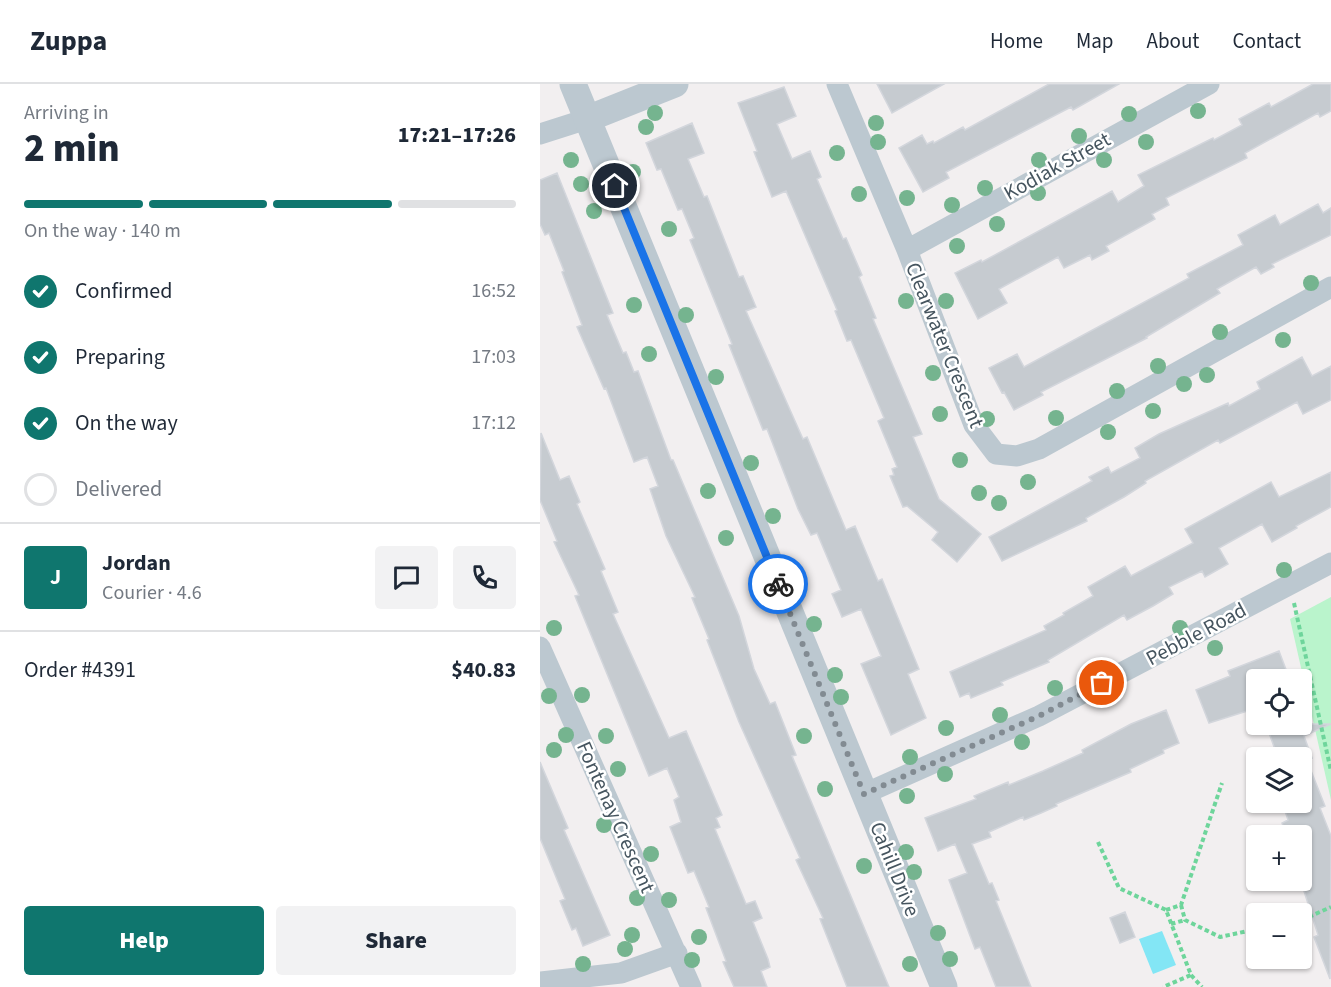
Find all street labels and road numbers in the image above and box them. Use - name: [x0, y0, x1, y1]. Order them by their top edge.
- street label: Kodiak Street: [998, 124, 1116, 208]
- street label: Clearwater Crescent: [898, 258, 992, 432]
- street label: Pebble Road: [1140, 595, 1252, 673]
- street label: Fontenay Crescent: [569, 737, 663, 897]
- street label: Cahill Drive: [862, 817, 928, 921]

